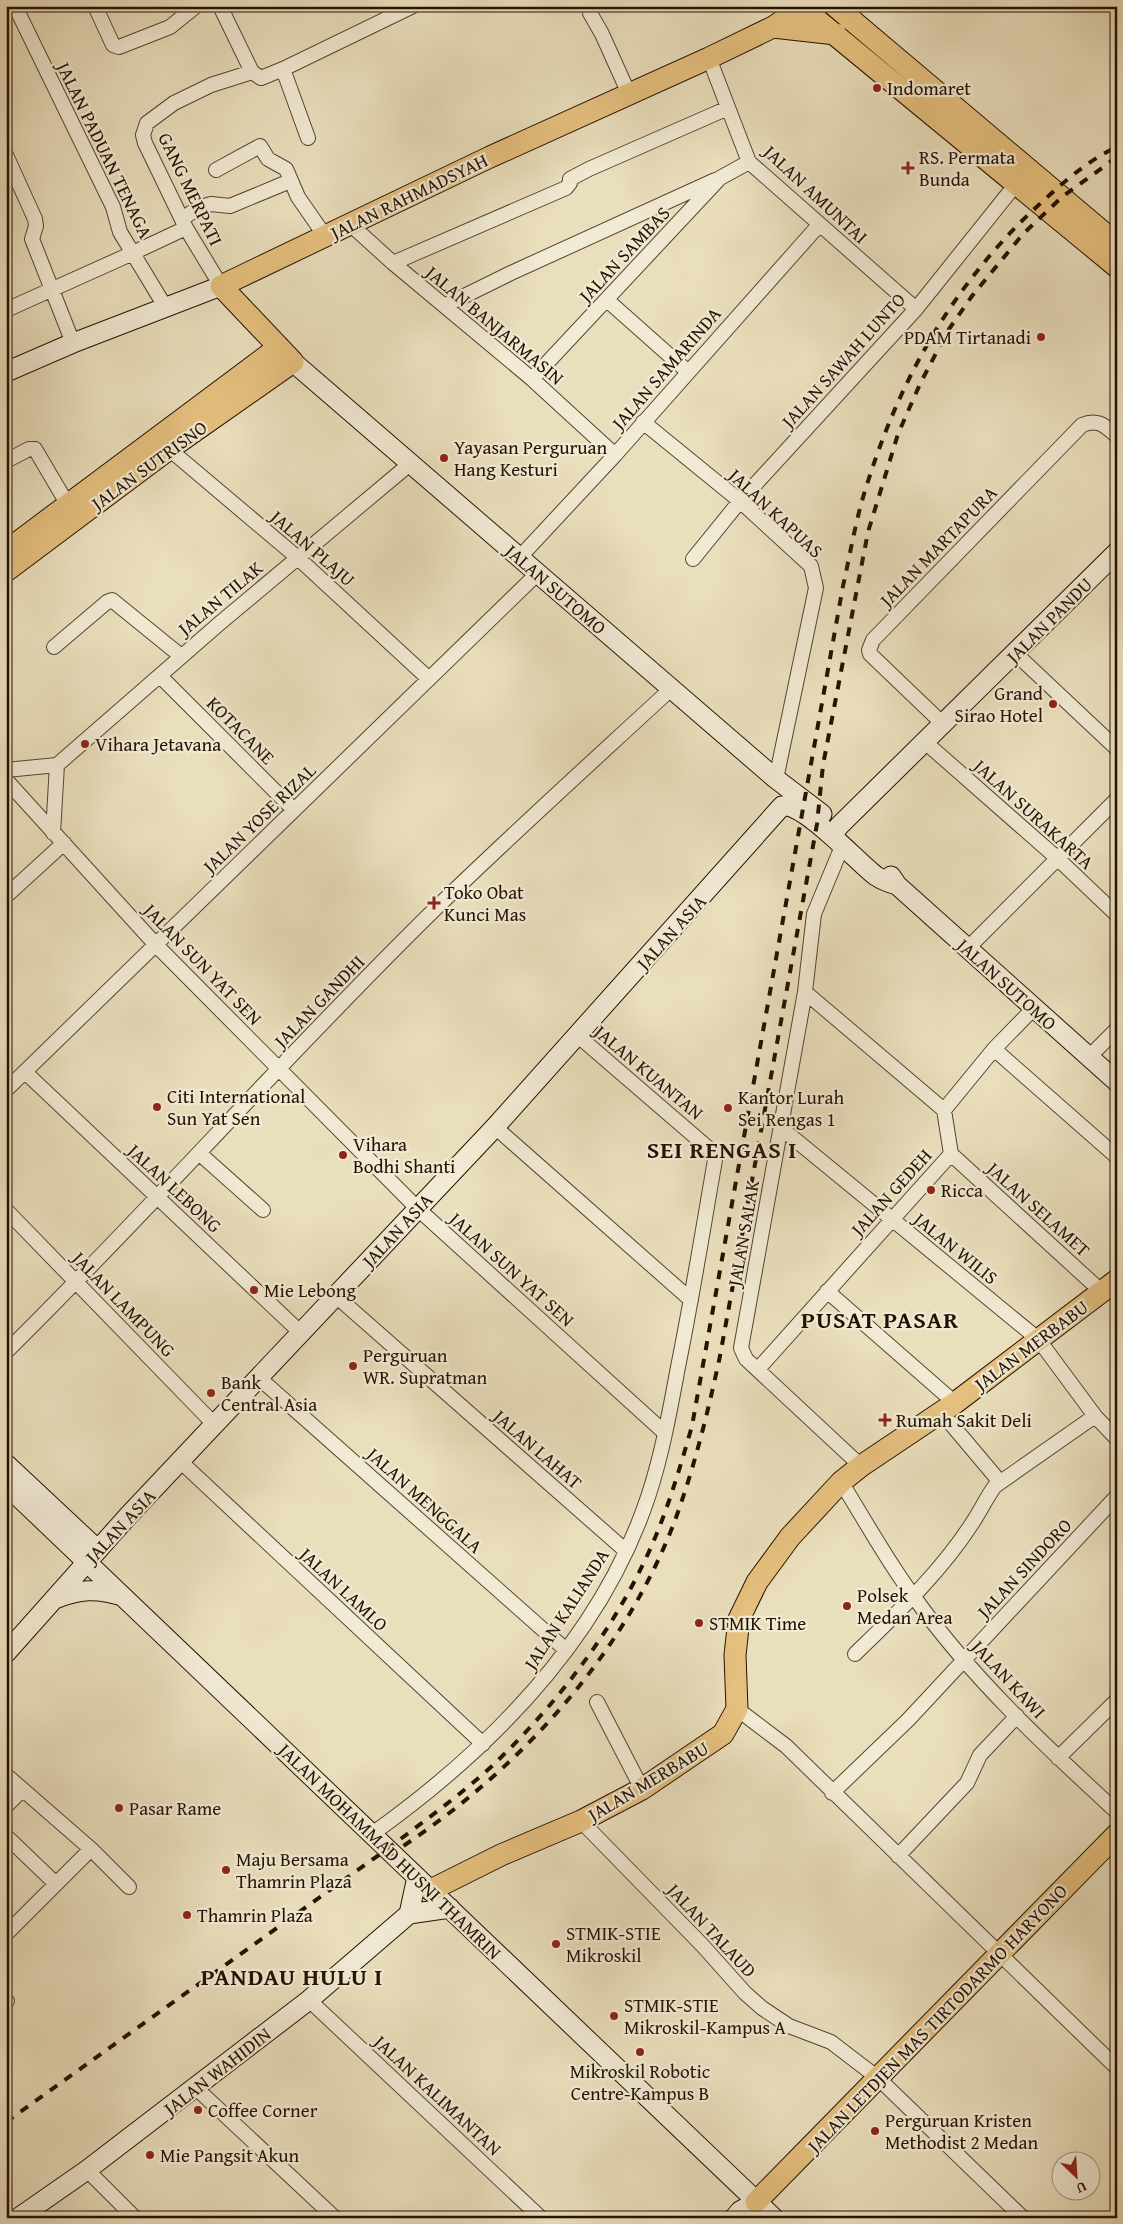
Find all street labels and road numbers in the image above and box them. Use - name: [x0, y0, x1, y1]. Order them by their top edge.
- street label: JALAN PADUAN TENAGA: [49, 55, 160, 243]
- street label: GANG MERPATI: [151, 128, 231, 250]
- street label: JALAN AMUNTAI: [756, 137, 875, 250]
- street label: JALAN RAHMADSYAH: [324, 146, 492, 247]
- street label: JALAN SAMBAS: [571, 200, 676, 310]
- street label: JALAN BANJARMASIN: [418, 257, 570, 391]
- street label: JALAN SAWAH LUNTO: [773, 286, 912, 435]
- street label: JALAN SAMARINDA: [603, 300, 728, 437]
- street label: JALAN SUTRISNO: [84, 413, 213, 518]
- street label: JALAN KAPUAS: [721, 460, 830, 564]
- street label: JALAN MARTAPURA: [871, 479, 1004, 614]
- street label: JALAN PLAJU: [263, 502, 362, 593]
- street label: JALAN SUTOMO: [498, 536, 613, 641]
- street label: JALAN TILAK: [170, 554, 269, 643]
- street label: JALAN PANDU: [998, 571, 1098, 671]
- street label: KOTACANE: [201, 690, 282, 771]
- street label: JALAN SURAKARTA: [966, 751, 1101, 876]
- street label: JALAN YOSE RIZAL: [195, 757, 322, 881]
- street label: JALAN ASIA: [628, 888, 713, 977]
- street label: JALAN SUN YAT SEN: [136, 895, 269, 1031]
- street label: JALAN SUTOMO: [949, 930, 1063, 1037]
- street label: JALAN GANDHI: [266, 948, 371, 1055]
- street label: JALAN KUANTAN: [587, 1017, 710, 1126]
- street label: JALAN LEBONG: [120, 1136, 228, 1239]
- street label: JALAN GEDEH: [843, 1142, 938, 1244]
- street label: JALAN SELAMET: [980, 1154, 1097, 1263]
- street label: JALAN SALAK: [720, 1177, 766, 1290]
- street label: JALAN ASIA: [354, 1186, 439, 1275]
- street label: JALAN SUN YAT SEN: [442, 1204, 581, 1333]
- street label: JALAN WILIS: [906, 1204, 1004, 1291]
- street label: JALAN LAMPUNG: [65, 1243, 182, 1363]
- street label: JALAN MERBABU: [966, 1293, 1094, 1398]
- street label: JALAN LAHAT: [486, 1401, 589, 1496]
- street label: JALAN MENGGALA: [359, 1439, 489, 1560]
- street label: JALAN ASIA: [77, 1482, 162, 1571]
- street label: JALAN SINDORO: [969, 1512, 1078, 1626]
- street label: JALAN LAMLO: [292, 1539, 395, 1637]
- street label: JALAN KALIANDA: [515, 1543, 616, 1677]
- street label: JALAN KAWI: [964, 1632, 1053, 1725]
- street label: JALAN MERBABU: [581, 1734, 714, 1829]
- street label: JALAN MOHAMMAD HUSNI THAMRIN: [271, 1735, 508, 1966]
- street label: JALAN TALAUD: [659, 1875, 763, 1983]
- street label: JALAN LETDJEN MAS TIRTODARMO HARYONO: [799, 1877, 1073, 2160]
- street label: JALAN WAHIDIN: [156, 2020, 277, 2123]
- street label: JALAN KALIMANTAN: [366, 2027, 508, 2162]

